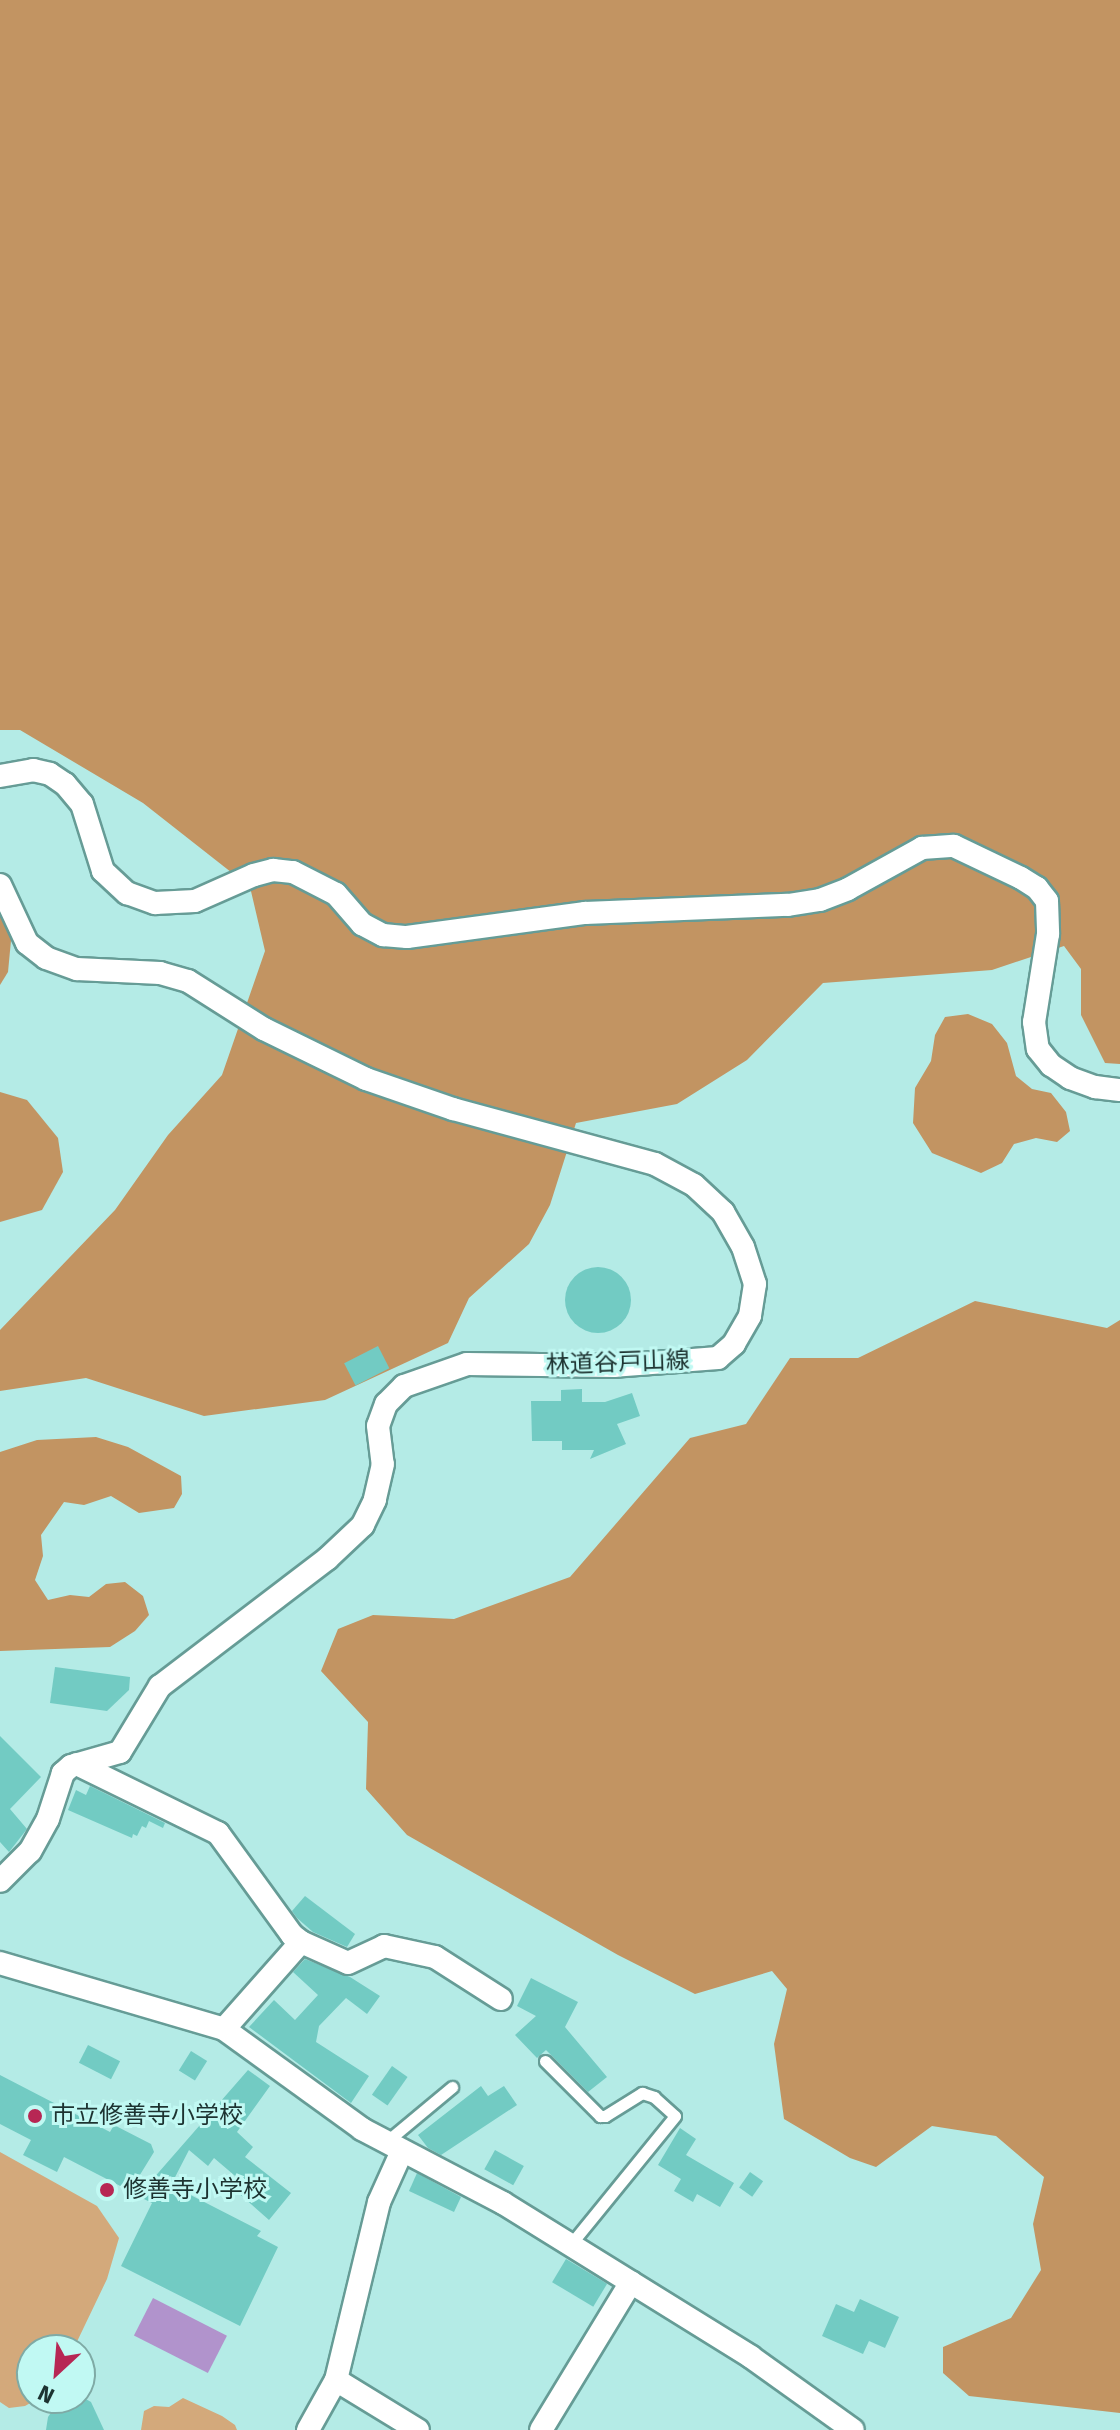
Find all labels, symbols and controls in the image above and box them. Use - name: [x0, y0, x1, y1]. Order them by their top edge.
- street label: 林道谷戸山線: [546, 1346, 690, 1380]
- place label: 市立修善寺小学校: [51, 2102, 243, 2130]
- marker: 市立修善寺小学校: [26, 2107, 44, 2125]
- place label: 修善寺小学校: [123, 2176, 267, 2204]
- marker: 修善寺小学校: [98, 2181, 116, 2199]
- north arrow: [16, 2334, 96, 2414]
- text: N: [34, 2379, 59, 2410]

